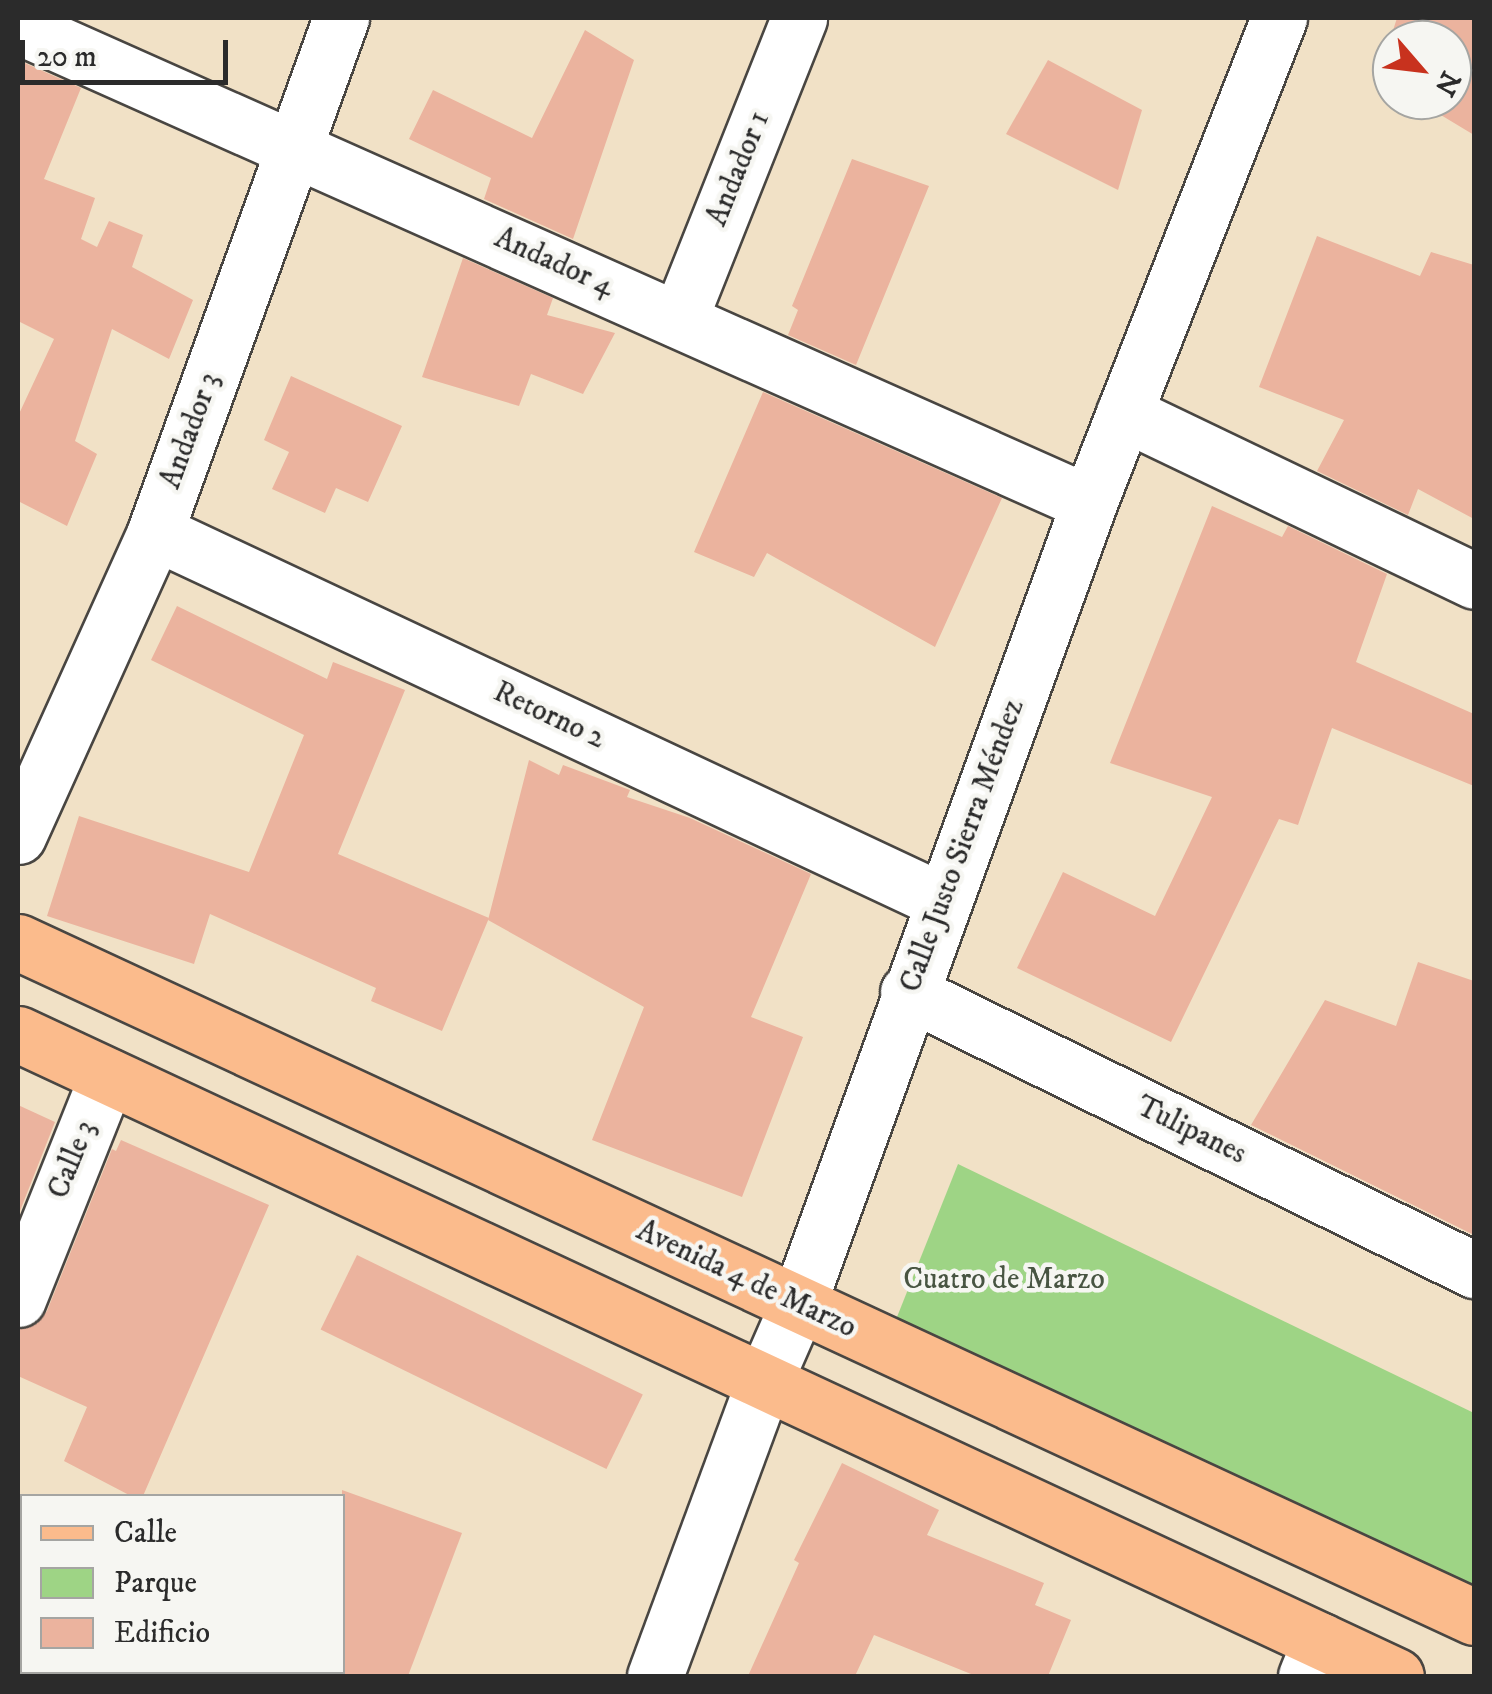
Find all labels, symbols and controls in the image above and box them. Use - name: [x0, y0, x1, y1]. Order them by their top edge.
- scale bar: [25, 20, 232, 82]
- north arrow: [1372, 20, 1472, 120]
- text: 20 m: [37, 39, 97, 76]
- text: N: [1426, 65, 1468, 102]
- street label: Andador 1: [700, 106, 778, 232]
- street label: Andador 4: [489, 221, 619, 305]
- street label: Andador 3: [153, 368, 229, 494]
- street label: Retorno 2: [488, 675, 610, 757]
- street label: Calle Justo Sierra Méndez: [893, 695, 1033, 997]
- street label: Tulipanes: [1130, 1089, 1252, 1173]
- street label: Calle 3: [41, 1116, 105, 1204]
- street label: Avenida 4 de Marzo: [631, 1213, 861, 1347]
- park label: Cuatro de Marzo: [903, 1262, 1105, 1298]
- legend: [20, 1494, 345, 1674]
- text: Calle: [114, 1515, 177, 1552]
- text: Parque: [114, 1565, 197, 1602]
- text: Edificio: [114, 1615, 210, 1652]

